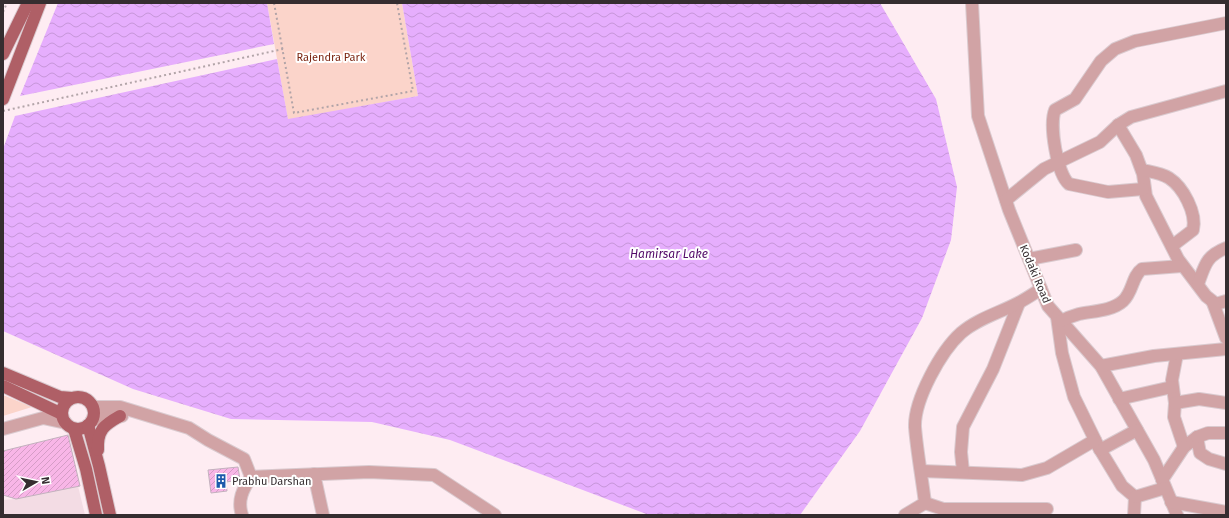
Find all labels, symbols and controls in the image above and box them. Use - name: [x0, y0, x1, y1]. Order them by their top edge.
- park label: Rajendra Park: [297, 51, 366, 64]
- street label: Kodaki Road: [1017, 243, 1053, 305]
- water label: Hamirsar Lake: [630, 247, 708, 261]
- north arrow: [16, 462, 56, 502]
- building icon: Prabhu Darshan: [213, 473, 229, 489]
- place label: Prabhu Darshan: [232, 475, 311, 488]
- text: N: [38, 476, 52, 485]

